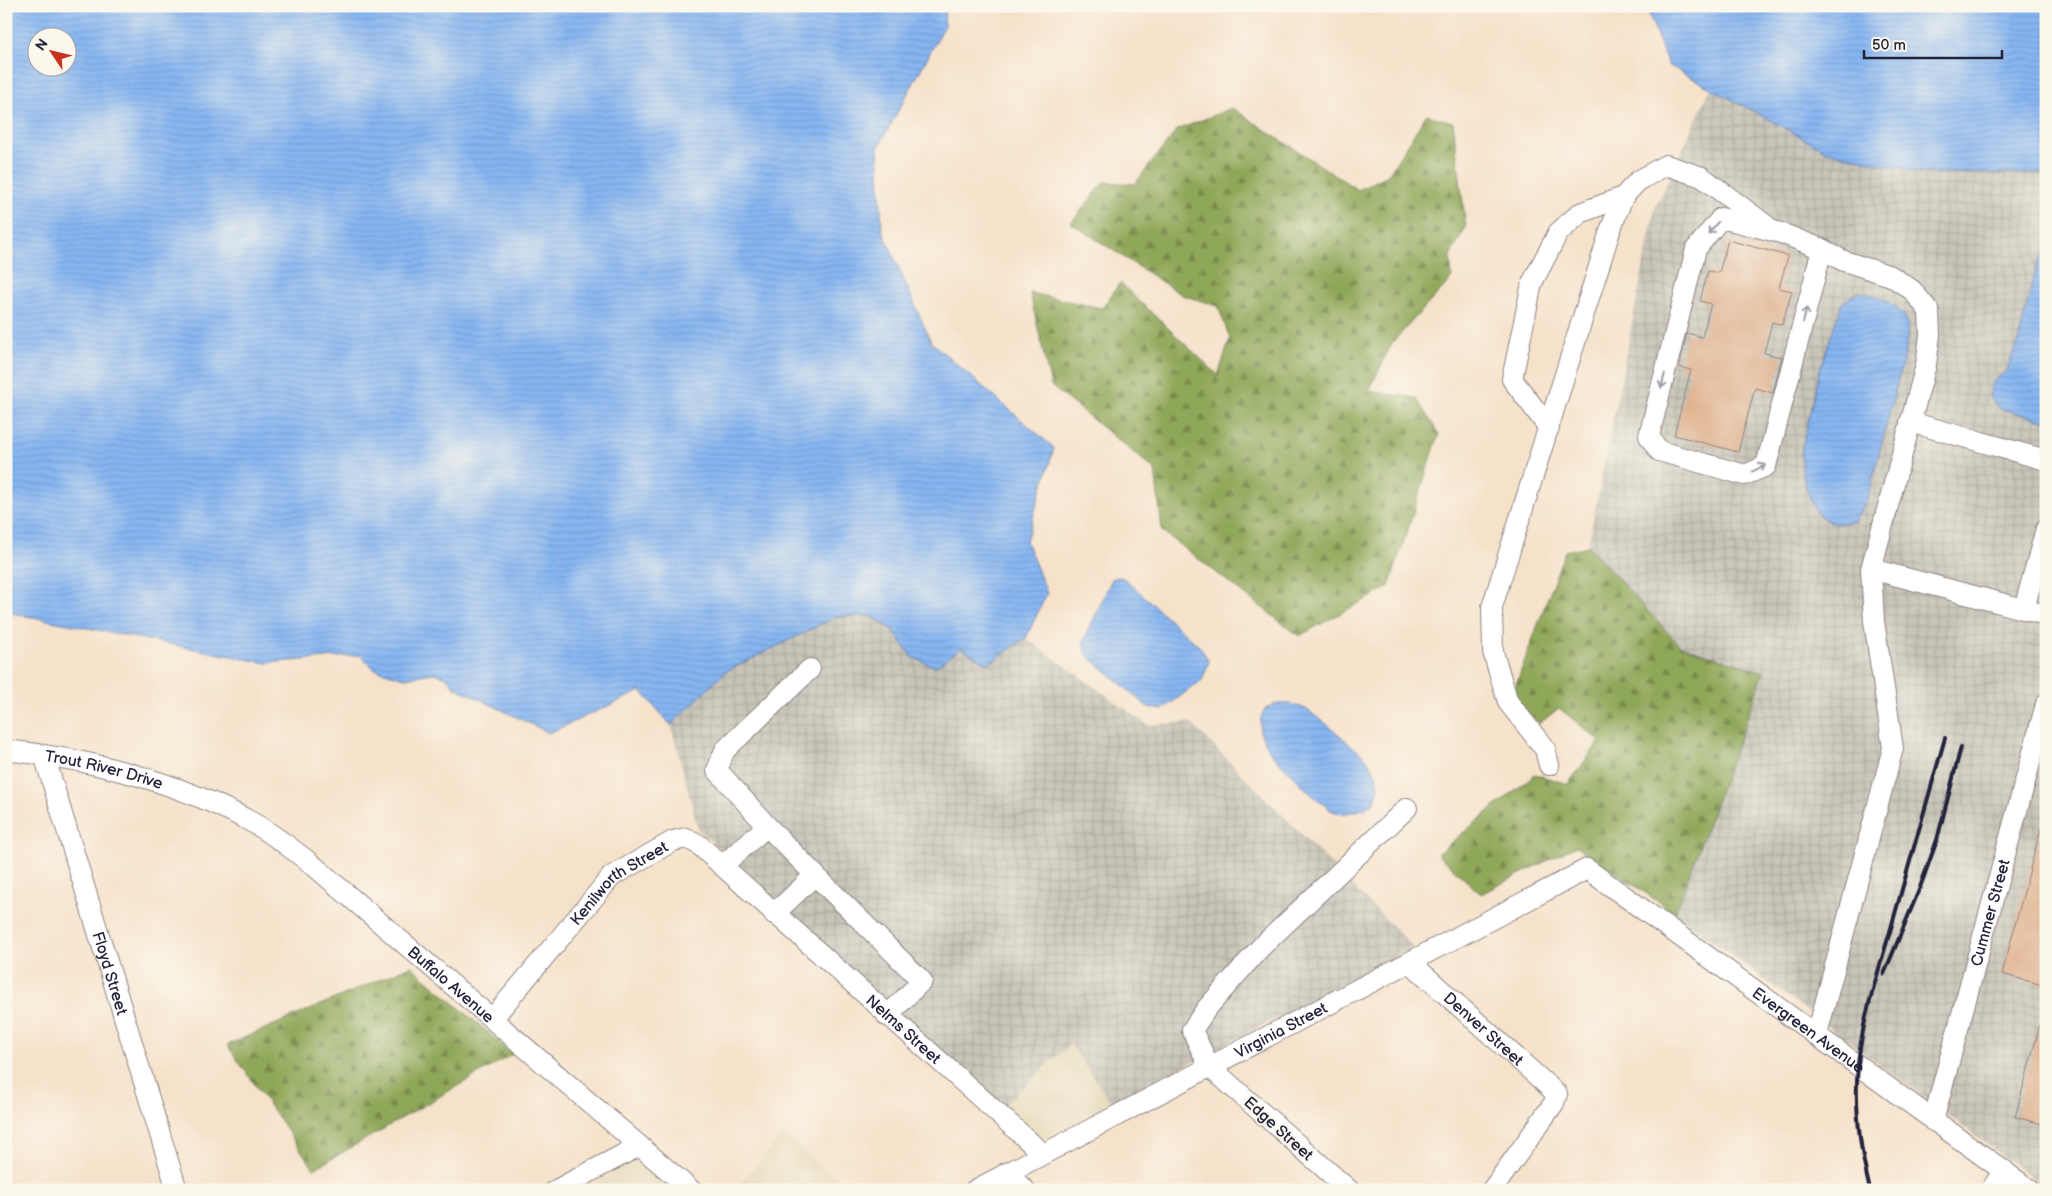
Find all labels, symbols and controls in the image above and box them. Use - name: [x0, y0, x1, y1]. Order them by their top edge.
- north arrow: [28, 28, 78, 78]
- scale bar: [1864, 28, 2002, 60]
- text: N: [32, 36, 52, 54]
- text: 50 m: [1872, 36, 1906, 55]
- one-way arrow: [1707, 221, 1718, 234]
- one-way arrow: [1801, 308, 1810, 324]
- one-way arrow: [1658, 372, 1667, 388]
- one-way arrow: [1752, 463, 1767, 473]
- street label: Trout River Drive: [43, 747, 166, 794]
- street label: Kenilworth Street: [567, 838, 672, 930]
- street label: Cummer Street: [1967, 857, 2015, 969]
- street label: Floyd Street: [88, 930, 131, 1017]
- street label: Buffalo Avenue: [403, 943, 498, 1028]
- street label: Evergreen Avenue: [1748, 984, 1868, 1078]
- street label: Denver Street: [1439, 989, 1527, 1070]
- street label: Nelms Street: [861, 991, 944, 1069]
- street label: Virginia Street: [1232, 999, 1331, 1063]
- street label: Edge Street: [1240, 1093, 1317, 1165]

